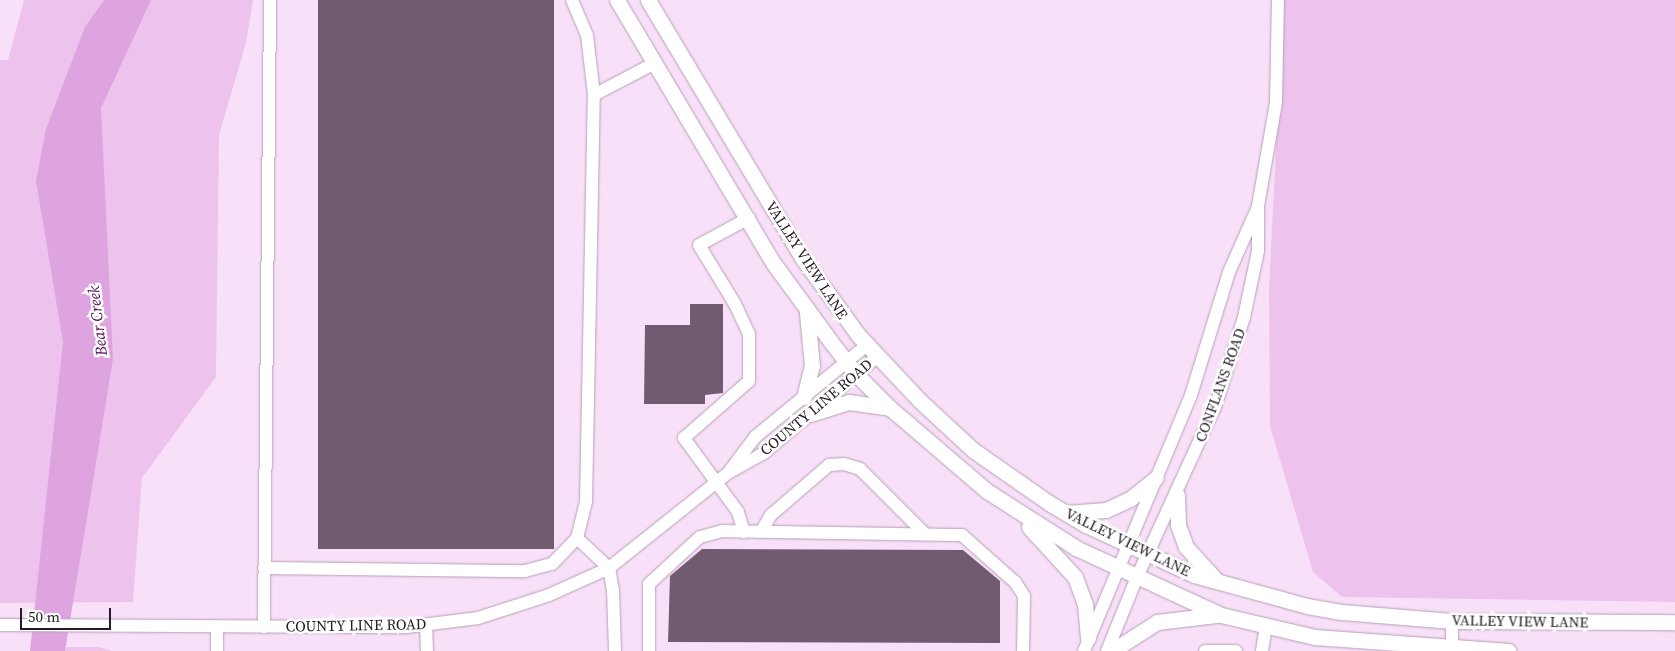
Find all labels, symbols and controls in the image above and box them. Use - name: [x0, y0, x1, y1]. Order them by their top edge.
- street label: VALLEY VIEW LANE: [762, 197, 852, 323]
- water label: Bear Creek: [83, 285, 111, 357]
- street label: CONFLANS ROAD: [1191, 326, 1249, 444]
- street label: COUNTY LINE ROAD: [756, 355, 876, 459]
- street label: VALLEY VIEW LANE: [1062, 504, 1194, 580]
- scale bar: [22, 598, 114, 630]
- text: 50 m: [28, 606, 60, 627]
- street label: VALLEY VIEW LANE: [1451, 611, 1589, 631]
- street label: COUNTY LINE ROAD: [285, 615, 427, 635]

